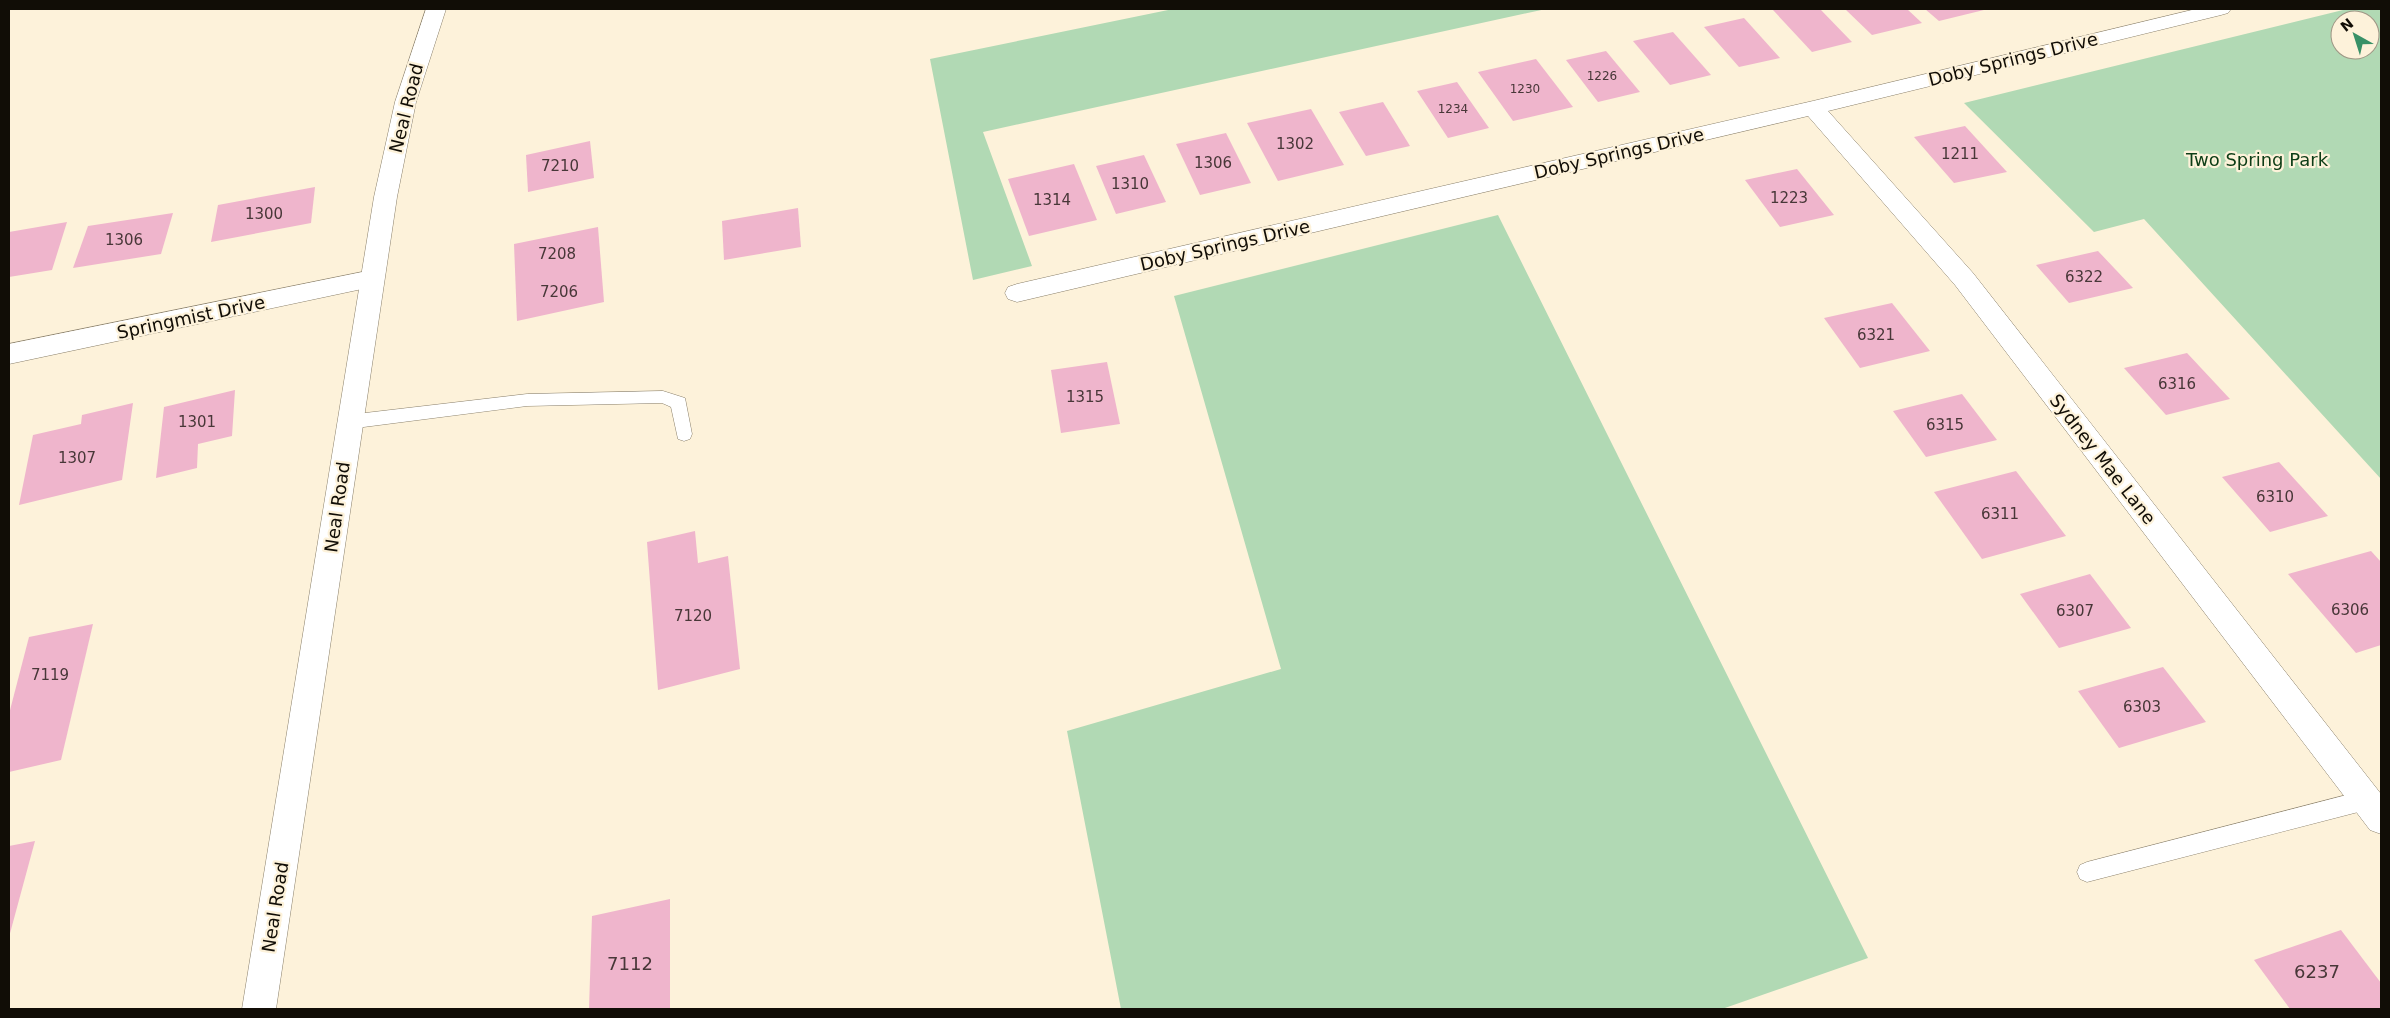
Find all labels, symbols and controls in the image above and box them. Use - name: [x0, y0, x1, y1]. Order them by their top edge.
- north arrow: [2330, 10, 2380, 60]
- text: N: [2337, 15, 2356, 35]
- street label: Doby Springs Drive: [1926, 28, 2100, 90]
- street label: Neal Road: [385, 61, 427, 155]
- house number: 1226: [1587, 69, 1617, 83]
- house number: 1230: [1510, 82, 1540, 96]
- house number: 1234: [1438, 102, 1468, 116]
- street label: Doby Springs Drive: [1532, 123, 1706, 183]
- house number: 1302: [1276, 135, 1314, 153]
- house number: 1211: [1941, 145, 1979, 163]
- park label: Two Spring Park: [2185, 149, 2329, 170]
- house number: 1306: [1194, 154, 1232, 172]
- house number: 7210: [541, 157, 579, 175]
- house number: 1310: [1111, 175, 1149, 193]
- house number: 1223: [1770, 189, 1808, 207]
- house number: 1314: [1033, 191, 1071, 209]
- house number: 1300: [245, 205, 283, 223]
- street label: Doby Springs Drive: [1138, 215, 1312, 275]
- house number: 1306: [105, 231, 143, 249]
- house number: 7208: [538, 245, 576, 263]
- house number: 6322: [2065, 268, 2103, 286]
- house number: 7206: [540, 283, 578, 301]
- street label: Springmist Drive: [115, 291, 267, 343]
- house number: 6321: [1857, 326, 1895, 344]
- house number: 6316: [2158, 375, 2196, 393]
- house number: 1315: [1066, 388, 1104, 406]
- street label: Sydney Mae Lane: [2046, 390, 2160, 528]
- house number: 1301: [178, 413, 216, 431]
- house number: 6315: [1926, 416, 1964, 434]
- house number: 1307: [58, 449, 96, 467]
- street label: Neal Road: [320, 460, 354, 554]
- house number: 6310: [2256, 488, 2294, 506]
- house number: 6311: [1981, 505, 2019, 523]
- house number: 6306: [2331, 601, 2369, 619]
- house number: 6307: [2056, 602, 2094, 620]
- house number: 7120: [674, 607, 712, 625]
- house number: 7119: [31, 666, 69, 684]
- house number: 6303: [2123, 698, 2161, 716]
- street label: Neal Road: [257, 860, 293, 954]
- house number: 7112: [607, 953, 653, 974]
- house number: 6237: [2294, 961, 2340, 982]

